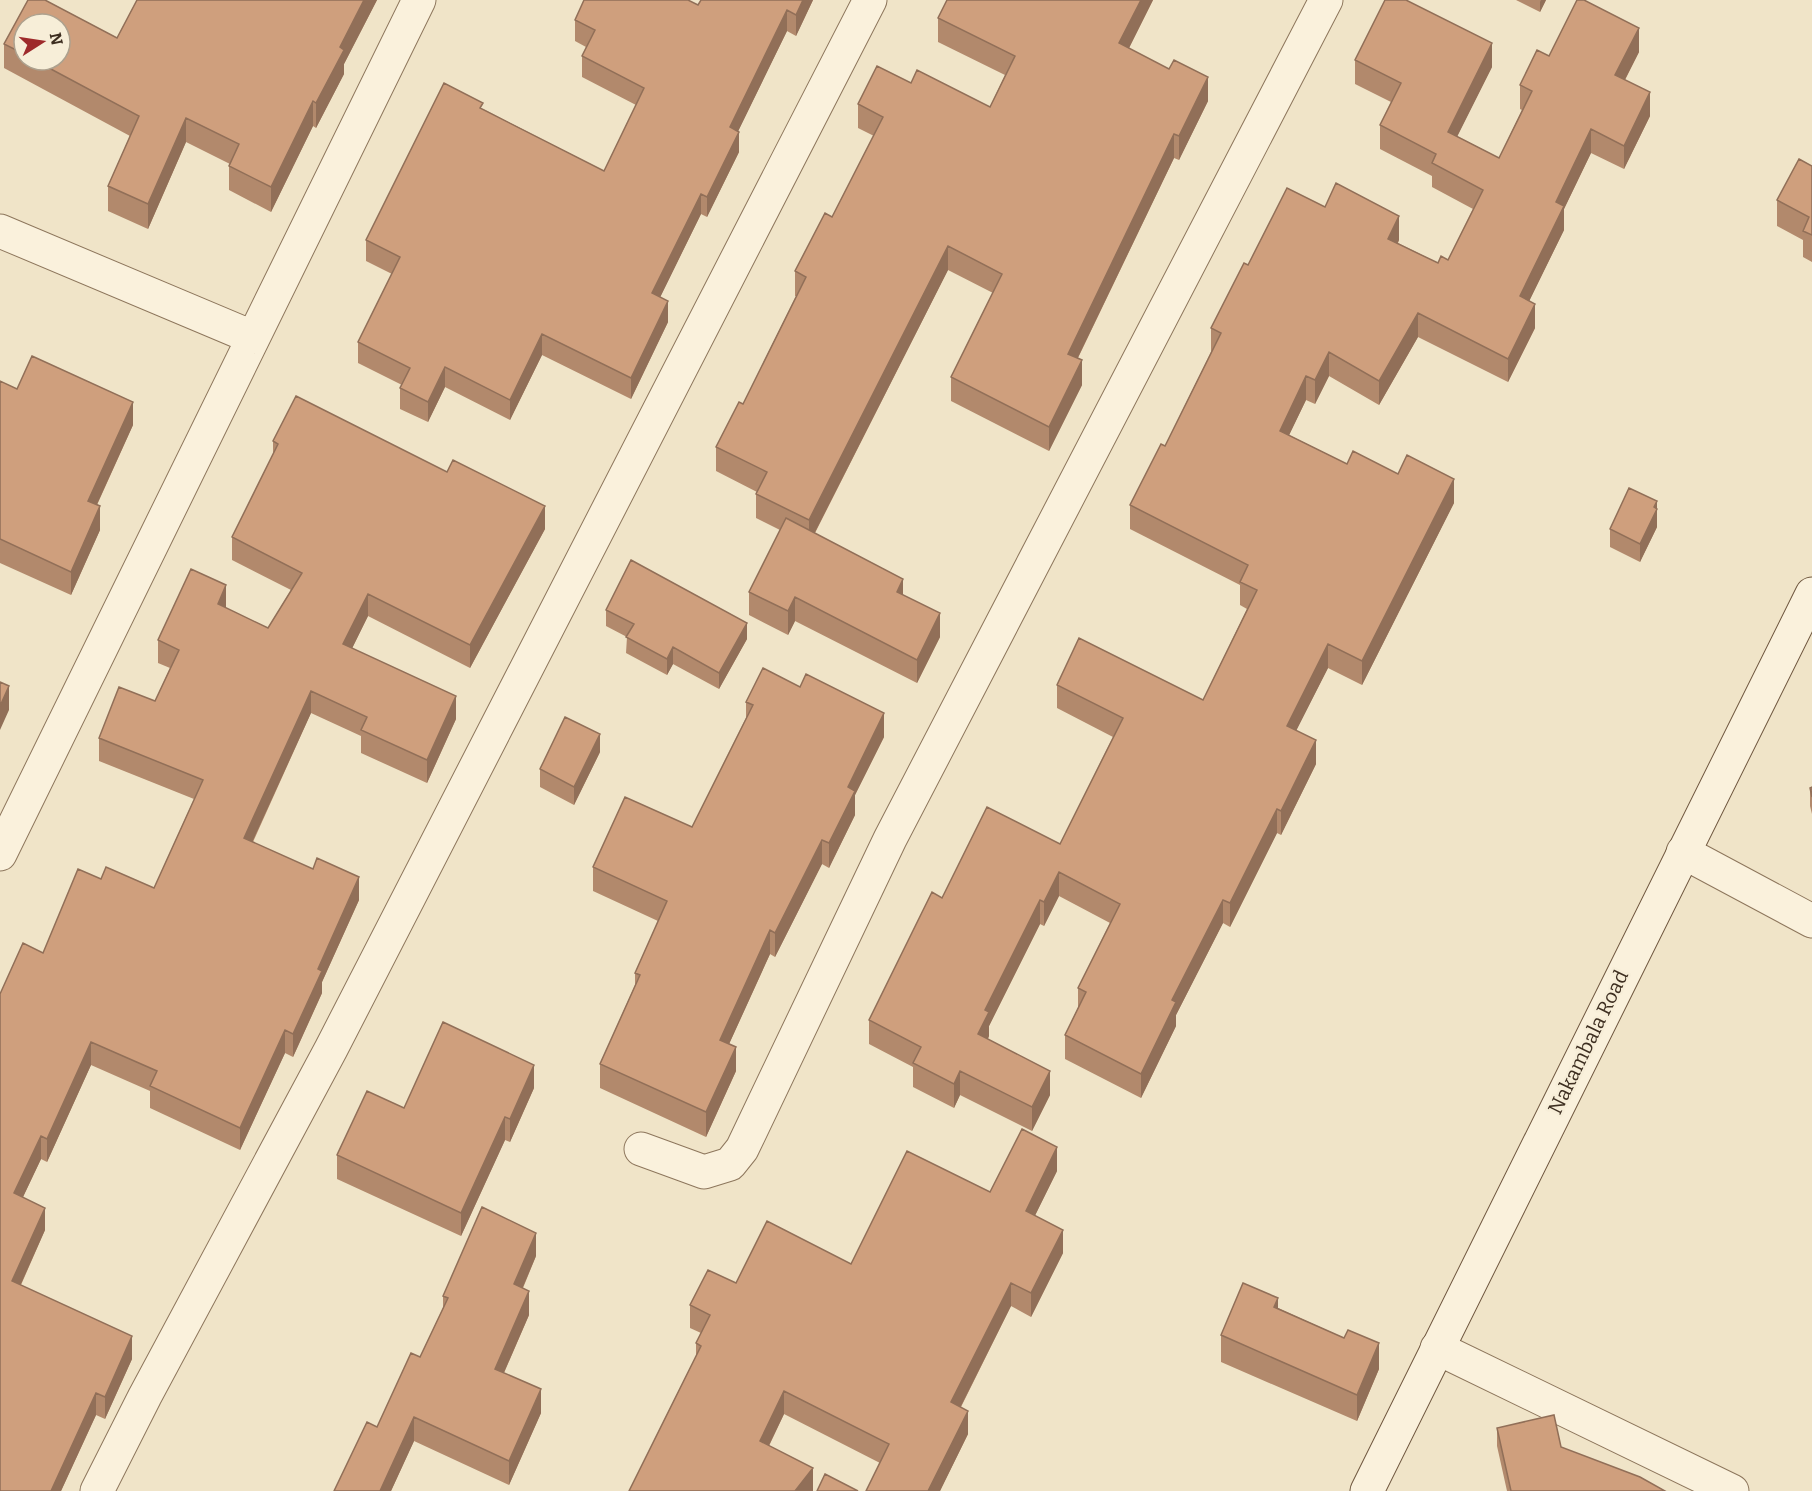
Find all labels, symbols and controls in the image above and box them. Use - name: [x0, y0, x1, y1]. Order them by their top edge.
- north arrow: [12, 12, 72, 72]
- text: N: [46, 31, 67, 47]
- street label: Nakambala Road: [1543, 966, 1633, 1118]

